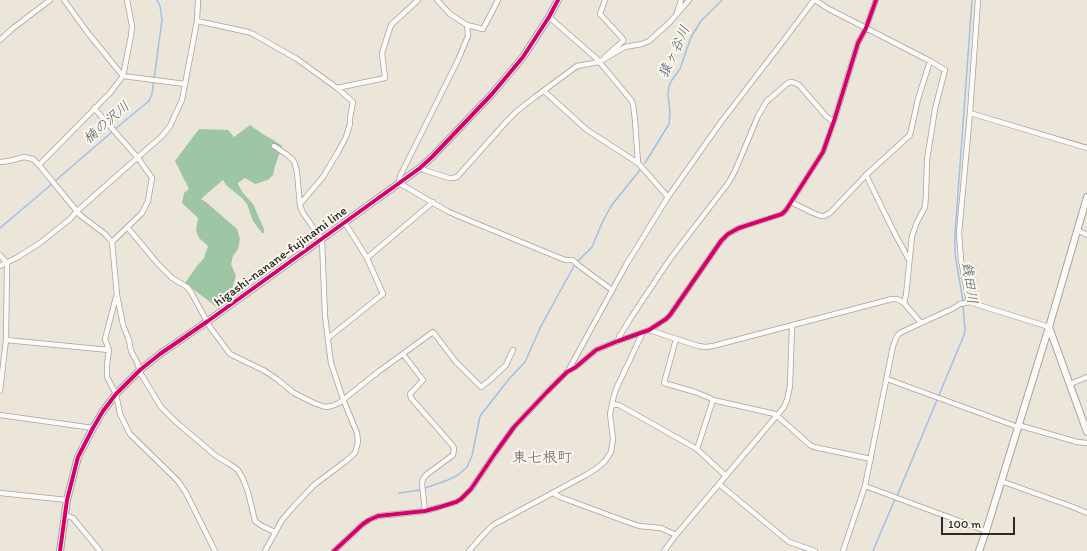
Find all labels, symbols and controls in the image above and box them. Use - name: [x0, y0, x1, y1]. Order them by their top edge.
- water label: 猿ヶ谷川: [656, 23, 694, 81]
- water label: 楠の沢川: [80, 98, 134, 148]
- street label: higashi-nanane-fujinami line: [211, 204, 351, 310]
- water label: 銭田川: [958, 261, 980, 305]
- district label: 東七根町: [512, 449, 572, 467]
- scale bar: [943, 509, 1017, 535]
- text: 100 m: [948, 517, 981, 531]

